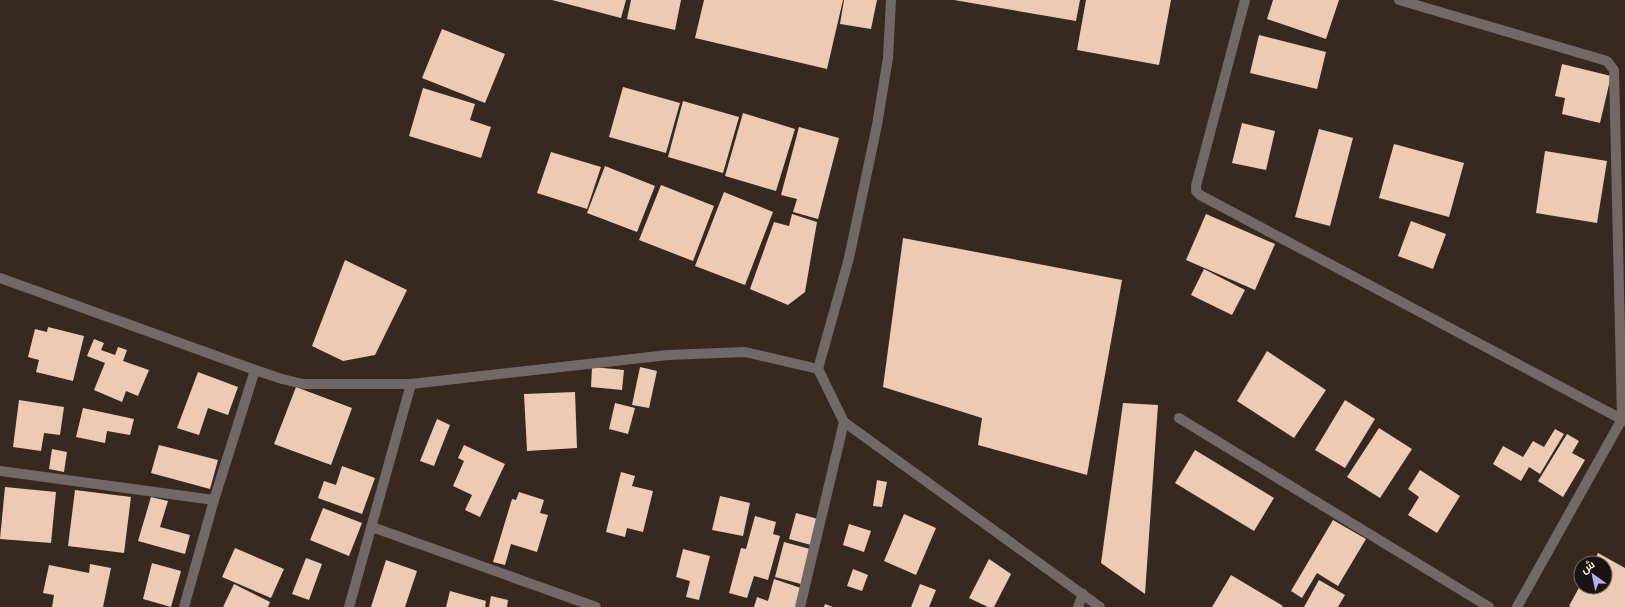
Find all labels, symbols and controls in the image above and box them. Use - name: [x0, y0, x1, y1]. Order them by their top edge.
- north arrow: [1573, 555, 1613, 595]
- text: ش: [1578, 557, 1597, 576]

